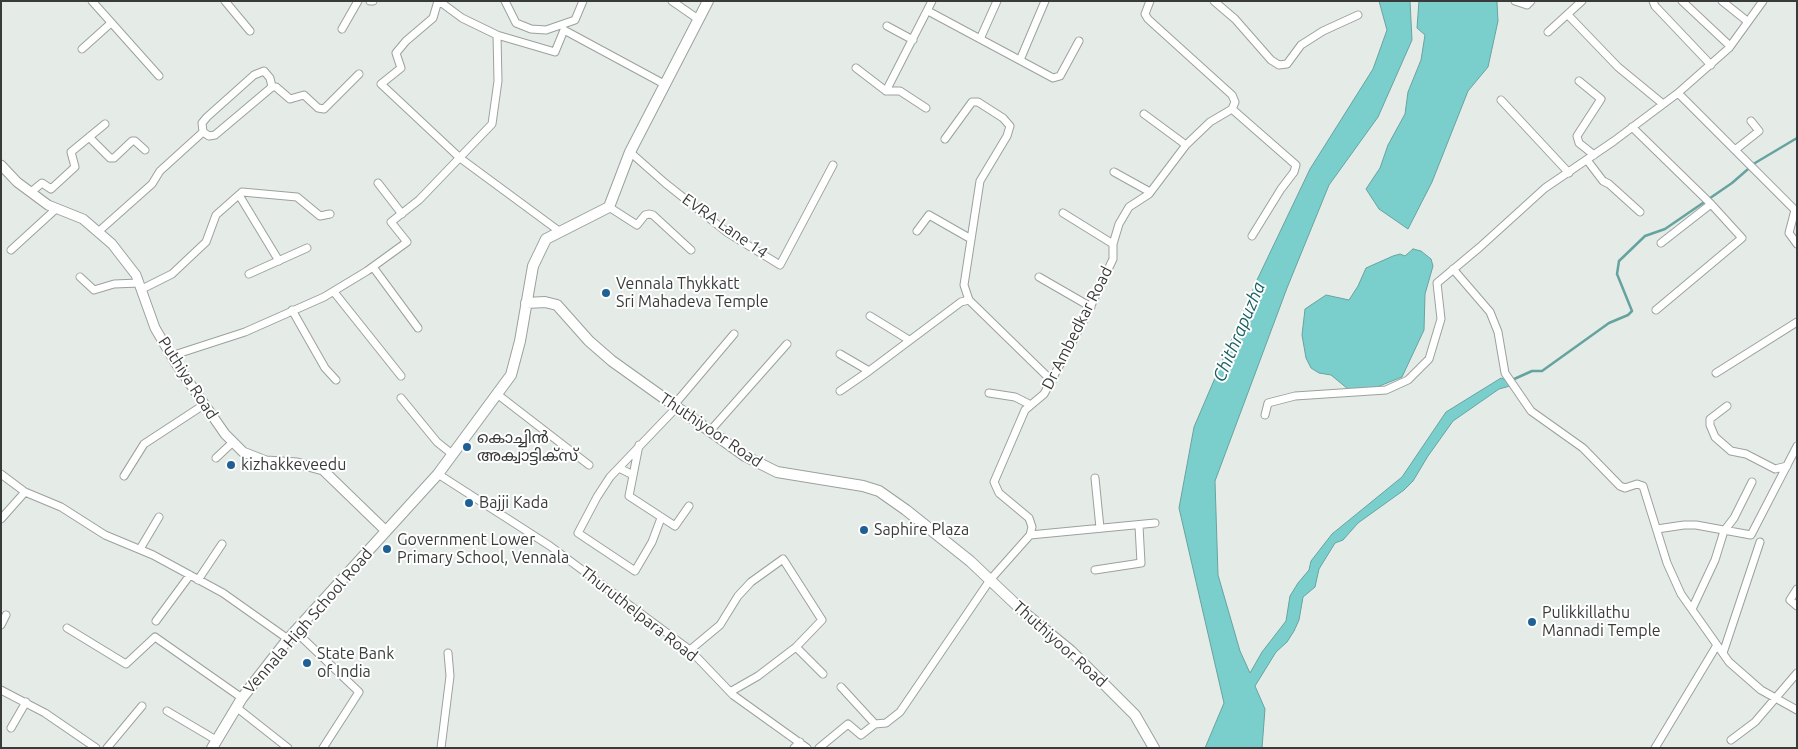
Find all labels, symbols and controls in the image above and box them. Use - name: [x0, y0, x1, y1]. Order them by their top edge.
- street label: EVRA Lane 14: [679, 190, 771, 262]
- street label: Dr Ambedkar Road: [1038, 263, 1116, 393]
- place label: Vennala Thykkatt Sri Mahadeva Temple: [616, 274, 769, 312]
- water label: Chithrapuzha: [1208, 279, 1270, 385]
- marker: Vennala Thykkatt Sri Mahadeva Temple: [600, 287, 612, 299]
- street label: Puthiya Road: [154, 333, 222, 423]
- street label: Thuthiyoor Road: [656, 389, 766, 471]
- place label: കൊച്ചിൻ അക്വാട്ടിക്സ്: [477, 428, 578, 466]
- marker: കൊച്ചിൻ അക്വാട്ടിക്സ്: [461, 441, 473, 453]
- place label: kizhakkeveedu: [241, 455, 346, 475]
- marker: kizhakkeveedu: [225, 459, 237, 471]
- place label: Bajji Kada: [479, 493, 548, 513]
- marker: Bajji Kada: [463, 497, 475, 509]
- place label: Saphire Plaza: [874, 520, 969, 540]
- marker: Saphire Plaza: [858, 524, 870, 536]
- place label: Government Lower Primary School, Vennala: [397, 530, 569, 568]
- marker: Government Lower Primary School, Vennala: [381, 543, 393, 555]
- street label: Vennala High School Road: [240, 544, 376, 698]
- street label: Thuruthelpara Road: [577, 562, 701, 666]
- street label: Thuthiyoor Road: [1009, 597, 1111, 691]
- place label: Pulikkillathu Mannadi Temple: [1542, 603, 1661, 641]
- marker: Pulikkillathu Mannadi Temple: [1526, 616, 1538, 628]
- place label: State Bank of India: [317, 644, 394, 682]
- marker: State Bank of India: [301, 657, 313, 669]

